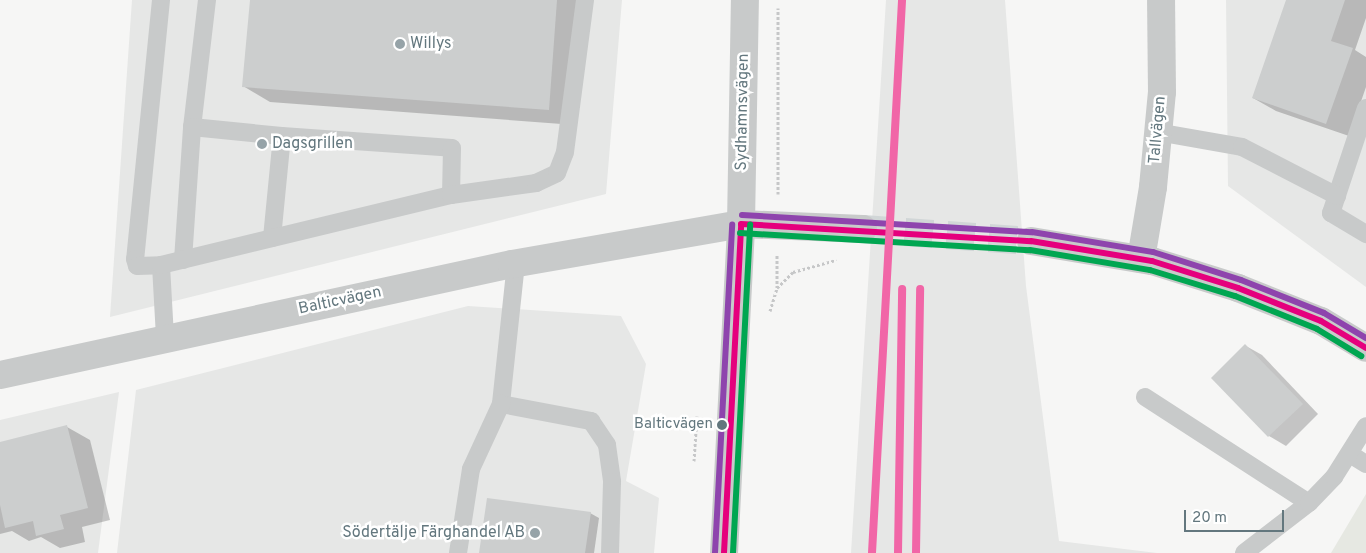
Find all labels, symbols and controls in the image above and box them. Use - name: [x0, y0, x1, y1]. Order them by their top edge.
- place label: Willys: [410, 34, 452, 54]
- marker: Willys: [394, 38, 406, 50]
- street label: Sydhamnsvägen: [732, 53, 754, 171]
- street label: Tallvägen: [1145, 95, 1171, 165]
- place label: Dagsgrillen: [272, 134, 353, 154]
- marker: Dagsgrillen: [256, 138, 268, 150]
- street label: Balticvägen: [297, 283, 383, 319]
- place label: Balticvägen: [634, 416, 713, 434]
- marker: Balticvägen: [717, 420, 727, 430]
- scale bar: [1186, 500, 1286, 532]
- text: 20 m: [1192, 509, 1227, 528]
- place label: Södertälje Färghandel AB: [342, 523, 525, 543]
- marker: Södertälje Färghandel AB: [529, 527, 541, 539]

